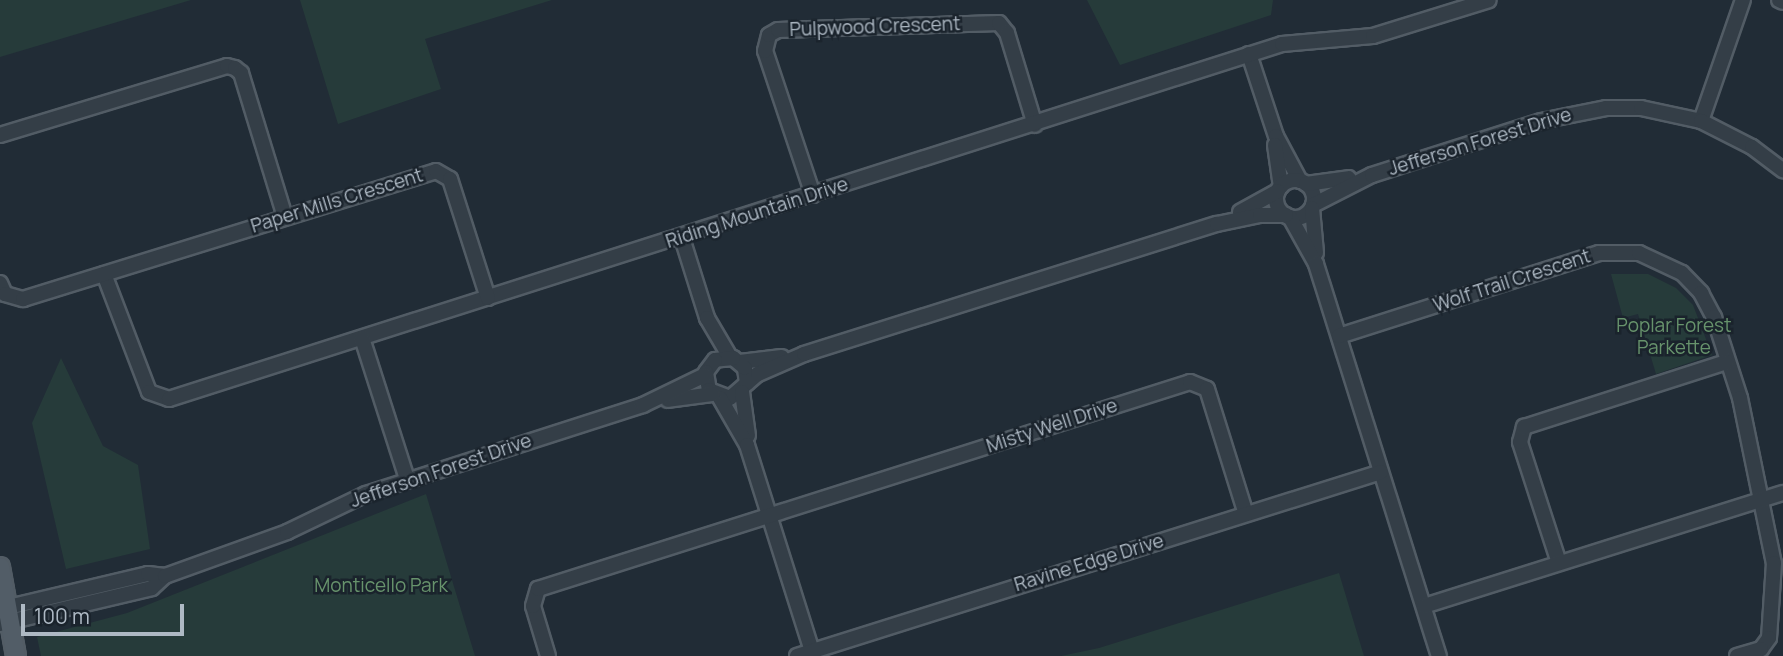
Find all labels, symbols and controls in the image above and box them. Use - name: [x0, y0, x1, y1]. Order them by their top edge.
- street label: Pulpwood Crescent: [789, 13, 961, 41]
- street label: Jefferson Forest Drive: [1386, 103, 1574, 181]
- street label: Paper Mills Crescent: [248, 164, 426, 238]
- street label: Riding Mountain Drive: [663, 173, 851, 253]
- street label: Wolf Trail Crescent: [1430, 245, 1594, 317]
- park label: Poplar Forest Parkette: [1616, 315, 1732, 359]
- street label: Misty Well Drive: [984, 394, 1120, 458]
- street label: Jefferson Forest Drive: [347, 429, 535, 513]
- street label: Ravine Edge Drive: [1012, 529, 1166, 597]
- park label: Monticello Park: [314, 575, 448, 597]
- scale bar: [24, 590, 187, 634]
- text: 100 m: [34, 602, 90, 630]

